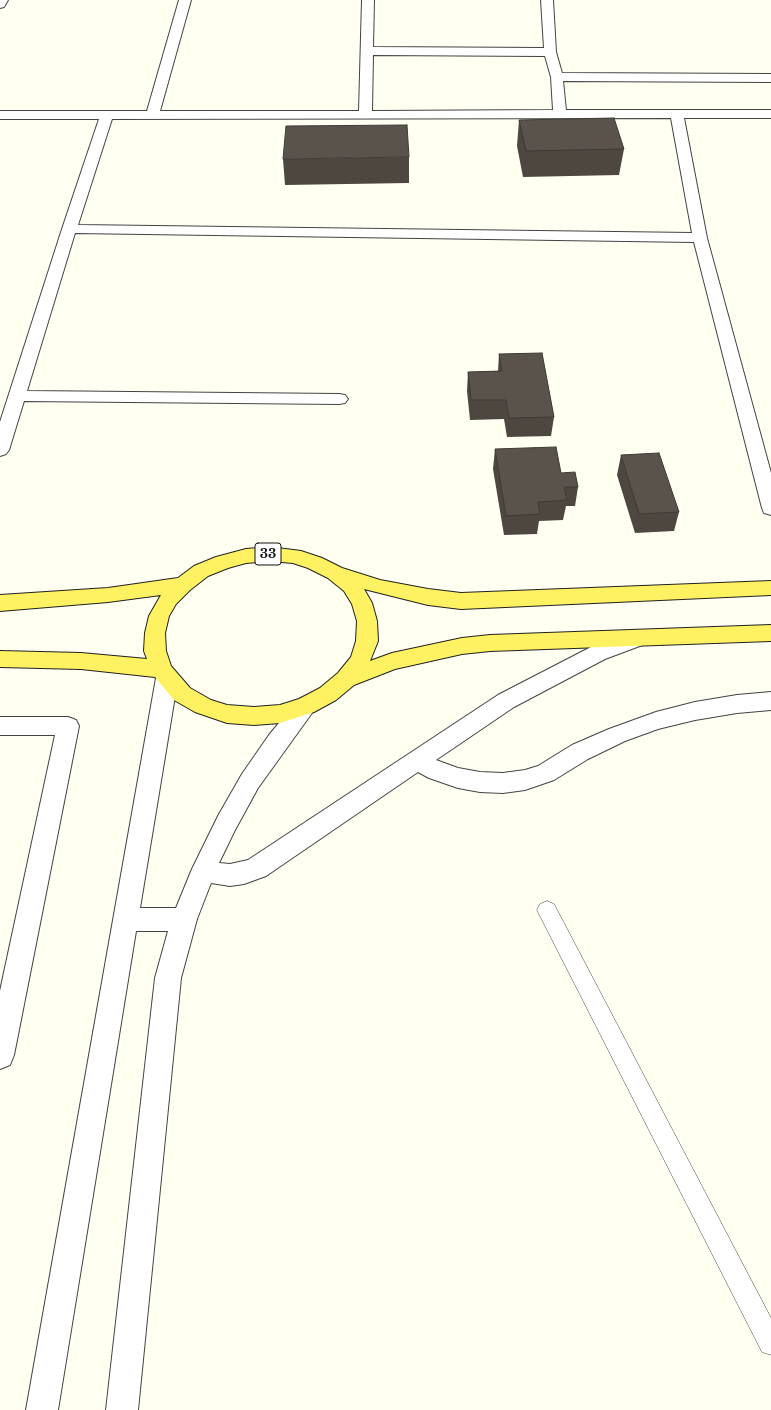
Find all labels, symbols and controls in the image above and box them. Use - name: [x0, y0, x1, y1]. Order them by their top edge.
- road number: 33: [255, 543, 281, 565]

